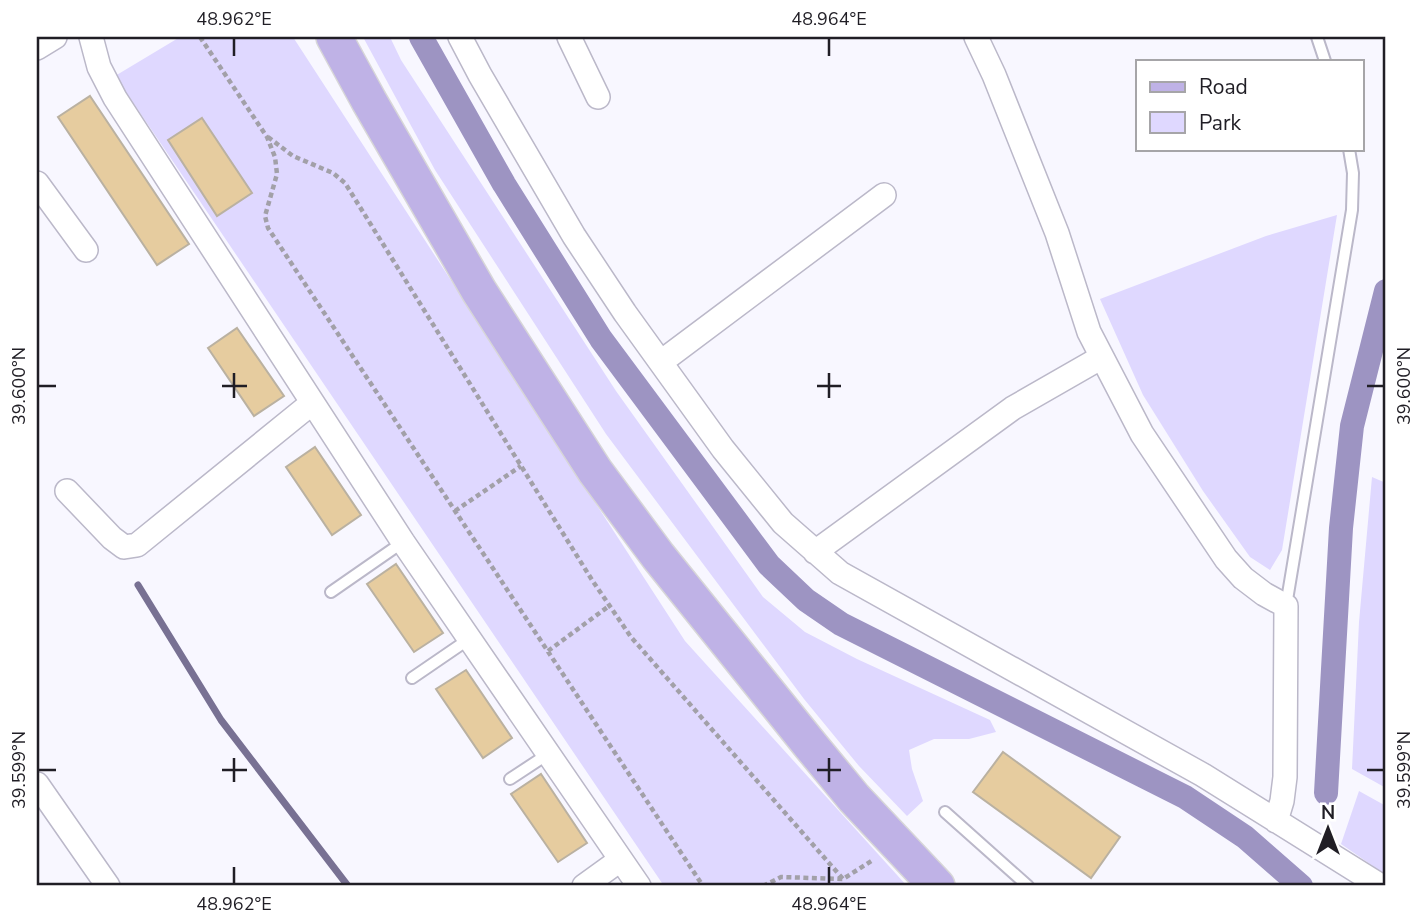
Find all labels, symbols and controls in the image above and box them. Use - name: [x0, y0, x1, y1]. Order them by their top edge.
- text: 48.962°E: [196, 7, 272, 31]
- text: 48.964°E: [791, 7, 867, 31]
- legend: [1136, 60, 1364, 150]
- text: Road: [1199, 73, 1248, 101]
- text: Park: [1199, 109, 1241, 137]
- text: 39.600°N: [7, 347, 31, 425]
- text: 39.600°N: [1392, 347, 1416, 425]
- text: 39.599°N: [7, 731, 31, 809]
- text: 39.599°N: [1392, 731, 1416, 809]
- north arrow: [1294, 794, 1364, 864]
- text: N: [1321, 800, 1335, 826]
- text: 48.962°E: [196, 892, 272, 916]
- text: 48.964°E: [791, 892, 867, 916]

